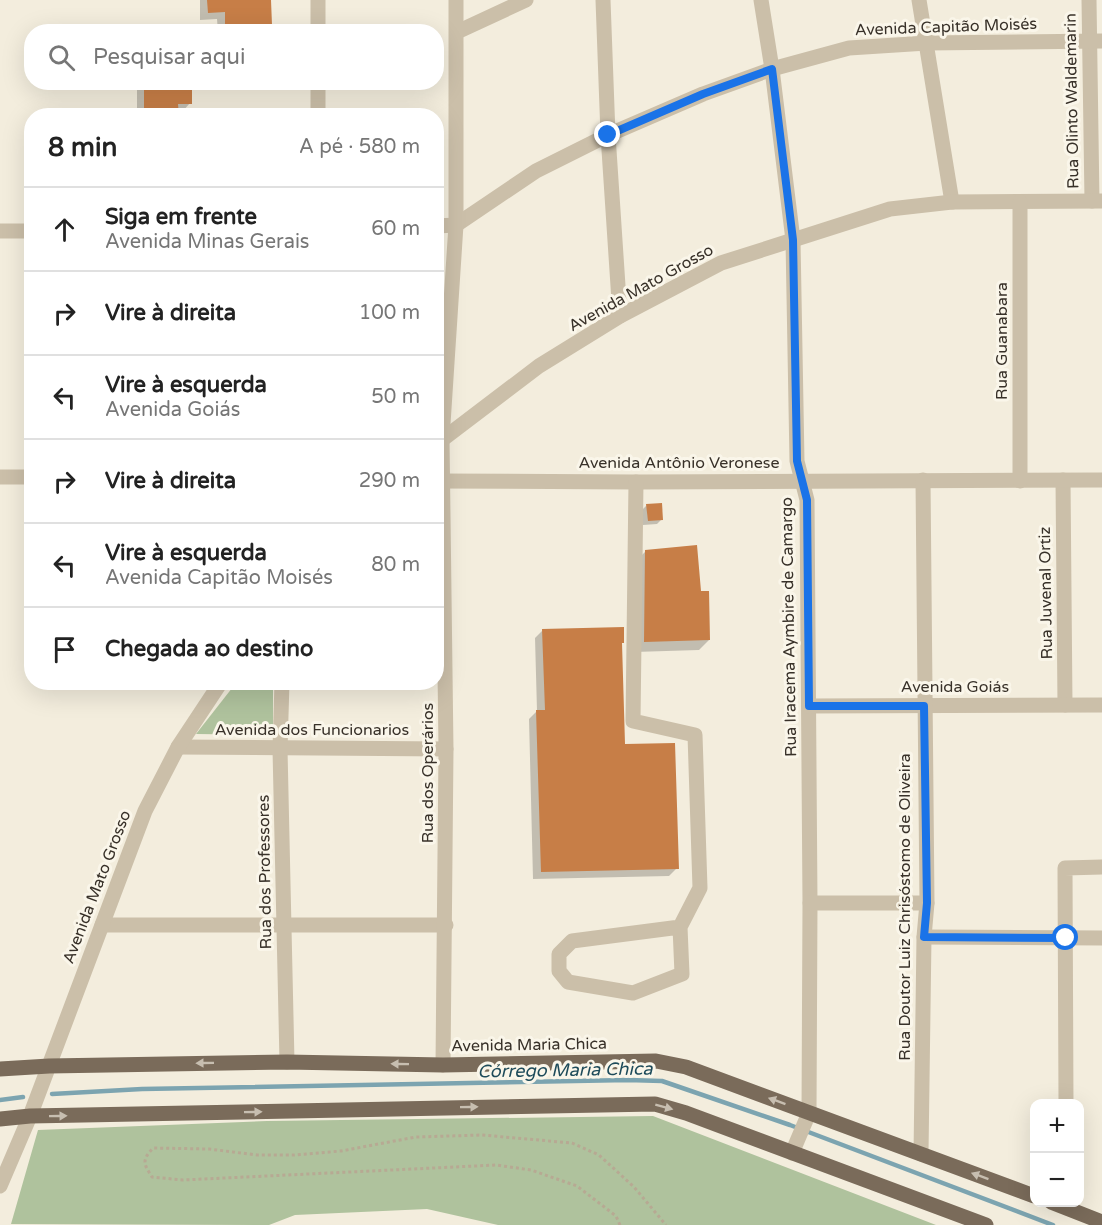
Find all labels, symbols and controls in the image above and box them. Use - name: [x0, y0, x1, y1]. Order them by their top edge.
- street label: Rua Olinto Waldemarin: [1060, 13, 1084, 189]
- street label: Avenida Capitão Moisés: [855, 14, 1037, 40]
- search box: [24, 24, 444, 90]
- icon: search: [45, 41, 78, 74]
- text: Pesquisar aqui: [93, 44, 245, 70]
- route end: [594, 121, 620, 147]
- text: 8 min: [48, 132, 117, 163]
- text: A pé · 580 m: [299, 135, 420, 159]
- text: Siga em frente: [105, 204, 257, 230]
- icon: ahead: [48, 213, 81, 246]
- text: 60 m: [371, 217, 420, 241]
- text: Avenida Minas Gerais: [105, 230, 309, 254]
- street label: Avenida Mato Grosso: [565, 240, 717, 336]
- street label: Rua Guanabara: [992, 282, 1012, 400]
- icon: right: [48, 297, 81, 330]
- text: Vire à direita: [105, 300, 236, 326]
- text: 100 m: [359, 301, 420, 325]
- text: Vire à esquerda: [105, 372, 267, 398]
- icon: left: [48, 381, 81, 414]
- text: 50 m: [371, 385, 420, 409]
- text: Avenida Goiás: [105, 398, 240, 422]
- street label: Avenida Antônio Veronese: [579, 453, 779, 473]
- icon: right: [48, 465, 81, 498]
- text: Vire à direita: [105, 468, 236, 494]
- text: 290 m: [359, 469, 420, 493]
- street label: Rua Iracema Aymbire de Camargo: [777, 497, 801, 757]
- street label: Rua Juvenal Ortiz: [1035, 526, 1057, 660]
- text: Vire à esquerda: [105, 540, 267, 566]
- icon: left: [48, 549, 81, 582]
- text: 80 m: [371, 553, 420, 577]
- text: Avenida Capitão Moisés: [105, 566, 333, 590]
- icon: arrive: [48, 633, 81, 666]
- text: Chegada ao destino: [105, 636, 313, 662]
- street label: Avenida Goiás: [901, 677, 1009, 697]
- street label: Rua dos Operários: [418, 703, 438, 843]
- street label: Avenida dos Funcionarios: [215, 720, 409, 740]
- street label: Rua Doutor Luiz Chrisóstomo de Oliveira: [895, 753, 915, 1061]
- street label: Rua dos Professores: [254, 795, 276, 949]
- street label: Avenida Mato Grosso: [59, 807, 135, 967]
- route start: [1052, 924, 1078, 950]
- street label: Avenida Maria Chica: [451, 1034, 607, 1056]
- water label: Córrego Maria Chica: [477, 1057, 654, 1083]
- one-way arrow: [195, 1058, 214, 1068]
- one-way arrow: [390, 1059, 409, 1069]
- one-way arrow: [768, 1096, 786, 1105]
- map controls: [1030, 1099, 1084, 1207]
- button: +: [1030, 1099, 1084, 1153]
- one-way arrow: [460, 1102, 479, 1112]
- one-way arrow: [655, 1102, 673, 1112]
- one-way arrow: [244, 1107, 263, 1116]
- one-way arrow: [49, 1111, 68, 1121]
- button: −: [1030, 1153, 1084, 1207]
- one-way arrow: [971, 1171, 989, 1180]

